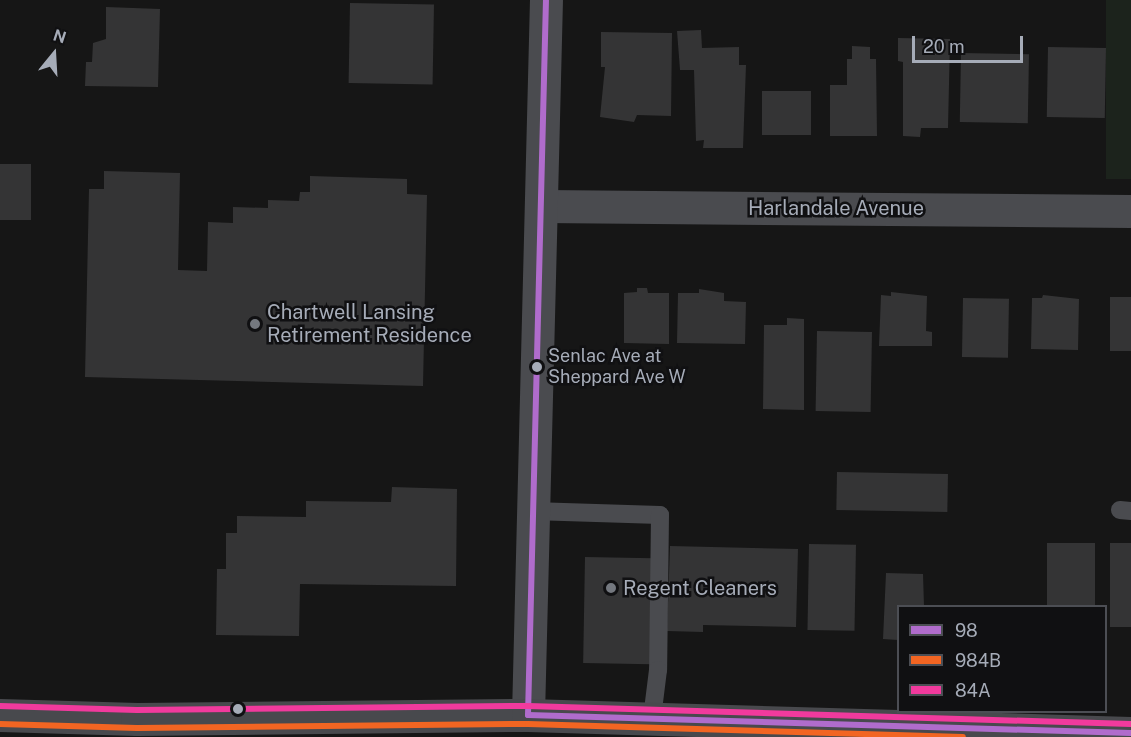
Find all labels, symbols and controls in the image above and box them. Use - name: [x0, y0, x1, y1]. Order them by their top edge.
- north arrow: [24, 24, 84, 84]
- scale bar: [915, 24, 1026, 62]
- text: N: [51, 25, 69, 47]
- text: 20 m: [923, 36, 965, 57]
- street label: Harlandale Avenue: [748, 196, 924, 220]
- place label: Chartwell Lansing Retirement Residence: [267, 300, 472, 347]
- marker: Chartwell Lansing Retirement Residence: [248, 317, 262, 331]
- place label: Senlac Ave at Sheppard Ave W: [548, 346, 686, 388]
- marker: Senlac Ave at Sheppard Ave W: [531, 361, 543, 373]
- place label: Regent Cleaners: [623, 576, 777, 600]
- marker: Regent Cleaners: [604, 581, 618, 595]
- legend: [897, 605, 1107, 713]
- text: 98: [955, 620, 978, 641]
- text: 984B: [955, 650, 1001, 671]
- text: 84A: [955, 680, 991, 701]
- unlabelled marker: [232, 703, 244, 715]

